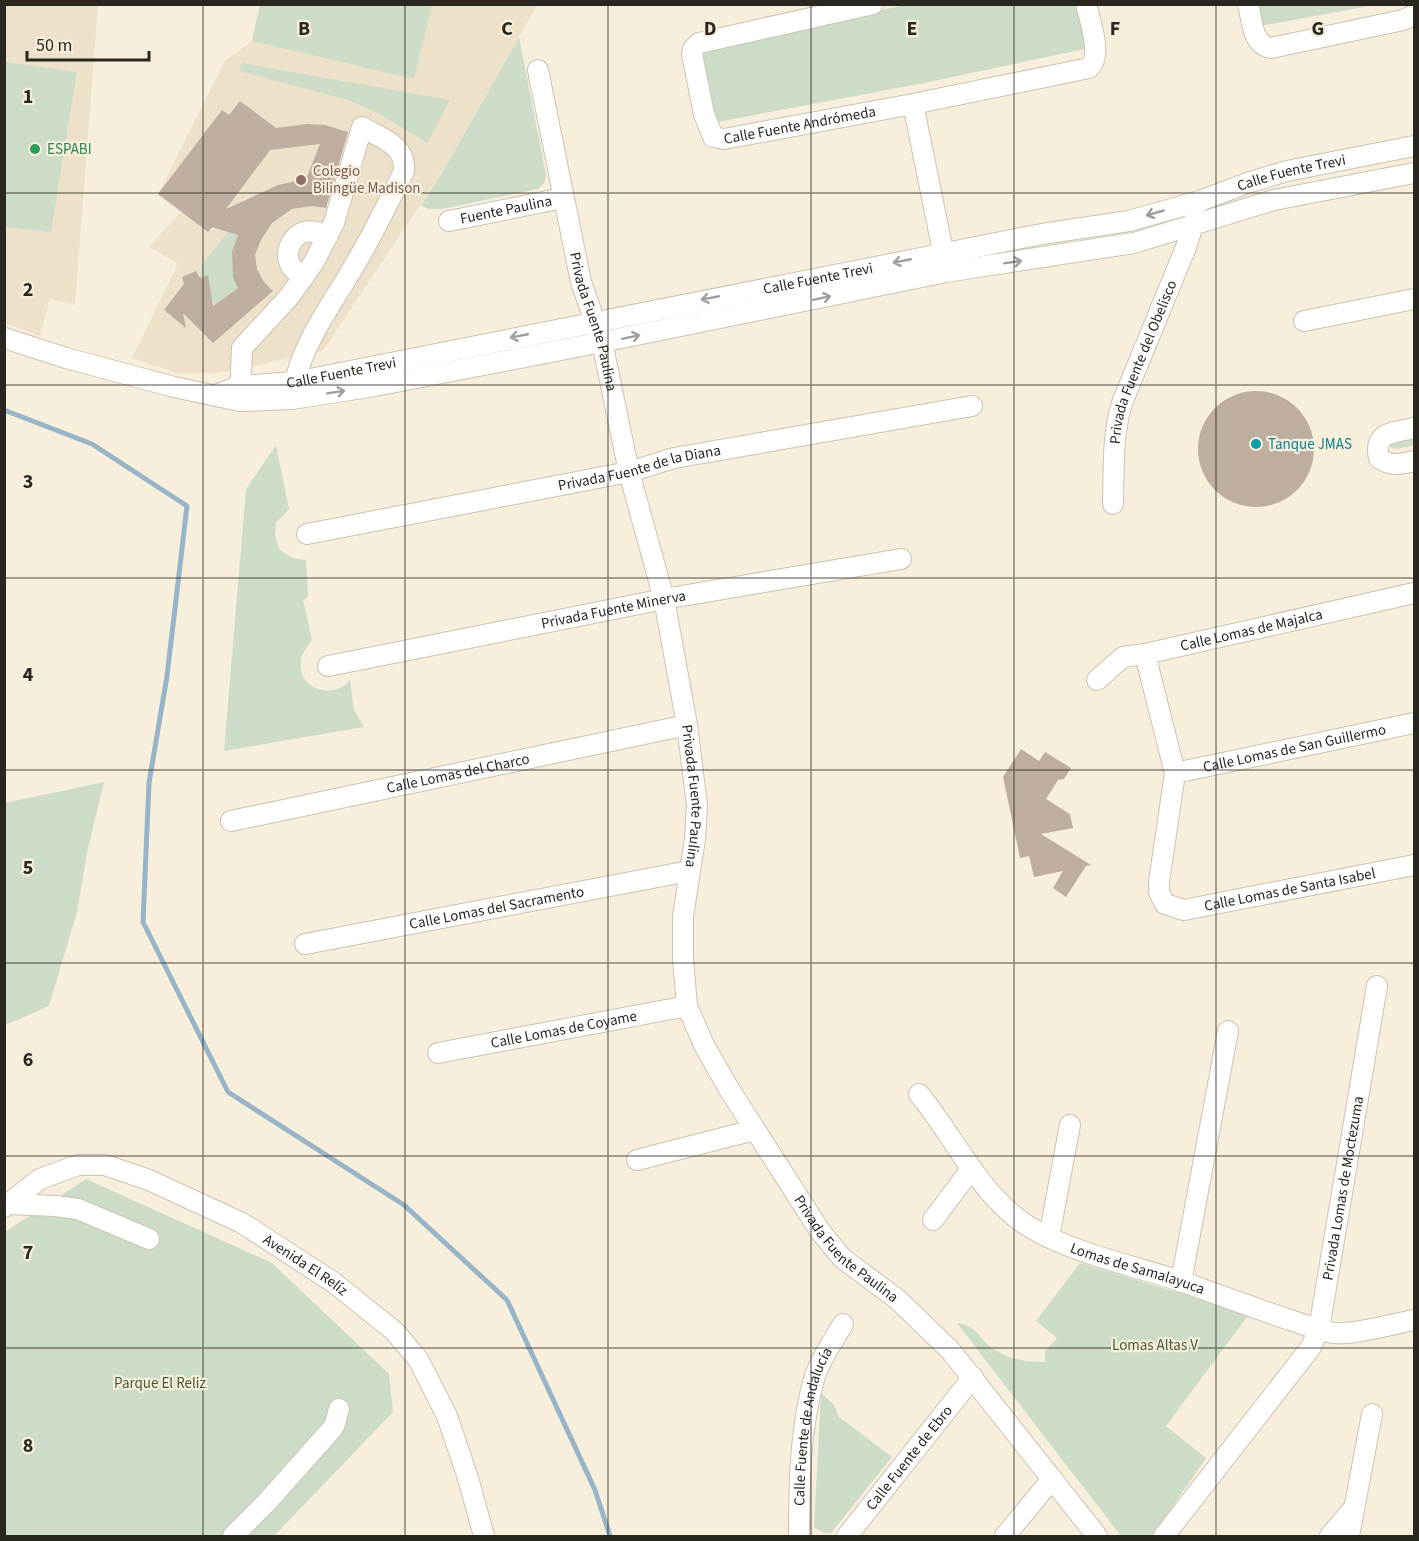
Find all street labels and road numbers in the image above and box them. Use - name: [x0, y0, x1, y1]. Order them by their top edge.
- street label: Calle Fuente Andrómeda: [722, 101, 878, 150]
- street label: Calle Fuente Trevi: [1234, 150, 1347, 197]
- street label: Fuente Paulina: [458, 191, 554, 230]
- street label: Privada Fuente Paulina: [564, 250, 622, 393]
- street label: Calle Fuente Trevi: [761, 258, 875, 300]
- street label: Privada Fuente del Obelisco: [1105, 277, 1182, 445]
- street label: Calle Fuente Trevi: [286, 352, 398, 394]
- street label: Privada Fuente de la Diana: [556, 440, 722, 496]
- street label: Privada Fuente Minerva: [539, 585, 687, 634]
- street label: Calle Lomas de Majalca: [1178, 604, 1325, 657]
- street label: Calle Lomas de San Guillermo: [1201, 719, 1388, 778]
- street label: Privada Fuente Paulina: [676, 723, 707, 869]
- street label: Calle Lomas del Charco: [385, 748, 531, 799]
- street label: Calle Lomas de Santa Isabel: [1202, 863, 1378, 917]
- street label: Calle Lomas del Sacramento: [408, 881, 586, 935]
- street label: Calle Lomas de Coyame: [489, 1006, 639, 1054]
- street label: Privada Lomas de Moctezuma: [1317, 1095, 1369, 1282]
- street label: Privada Fuente Paulina: [789, 1191, 903, 1307]
- street label: Avenida El Relíz: [259, 1229, 352, 1301]
- street label: Lomas de Samalayuca: [1067, 1238, 1208, 1300]
- street label: Calle Fuente de Andalucía: [789, 1344, 838, 1506]
- street label: Calle Fuente de Ebro: [861, 1401, 958, 1515]

